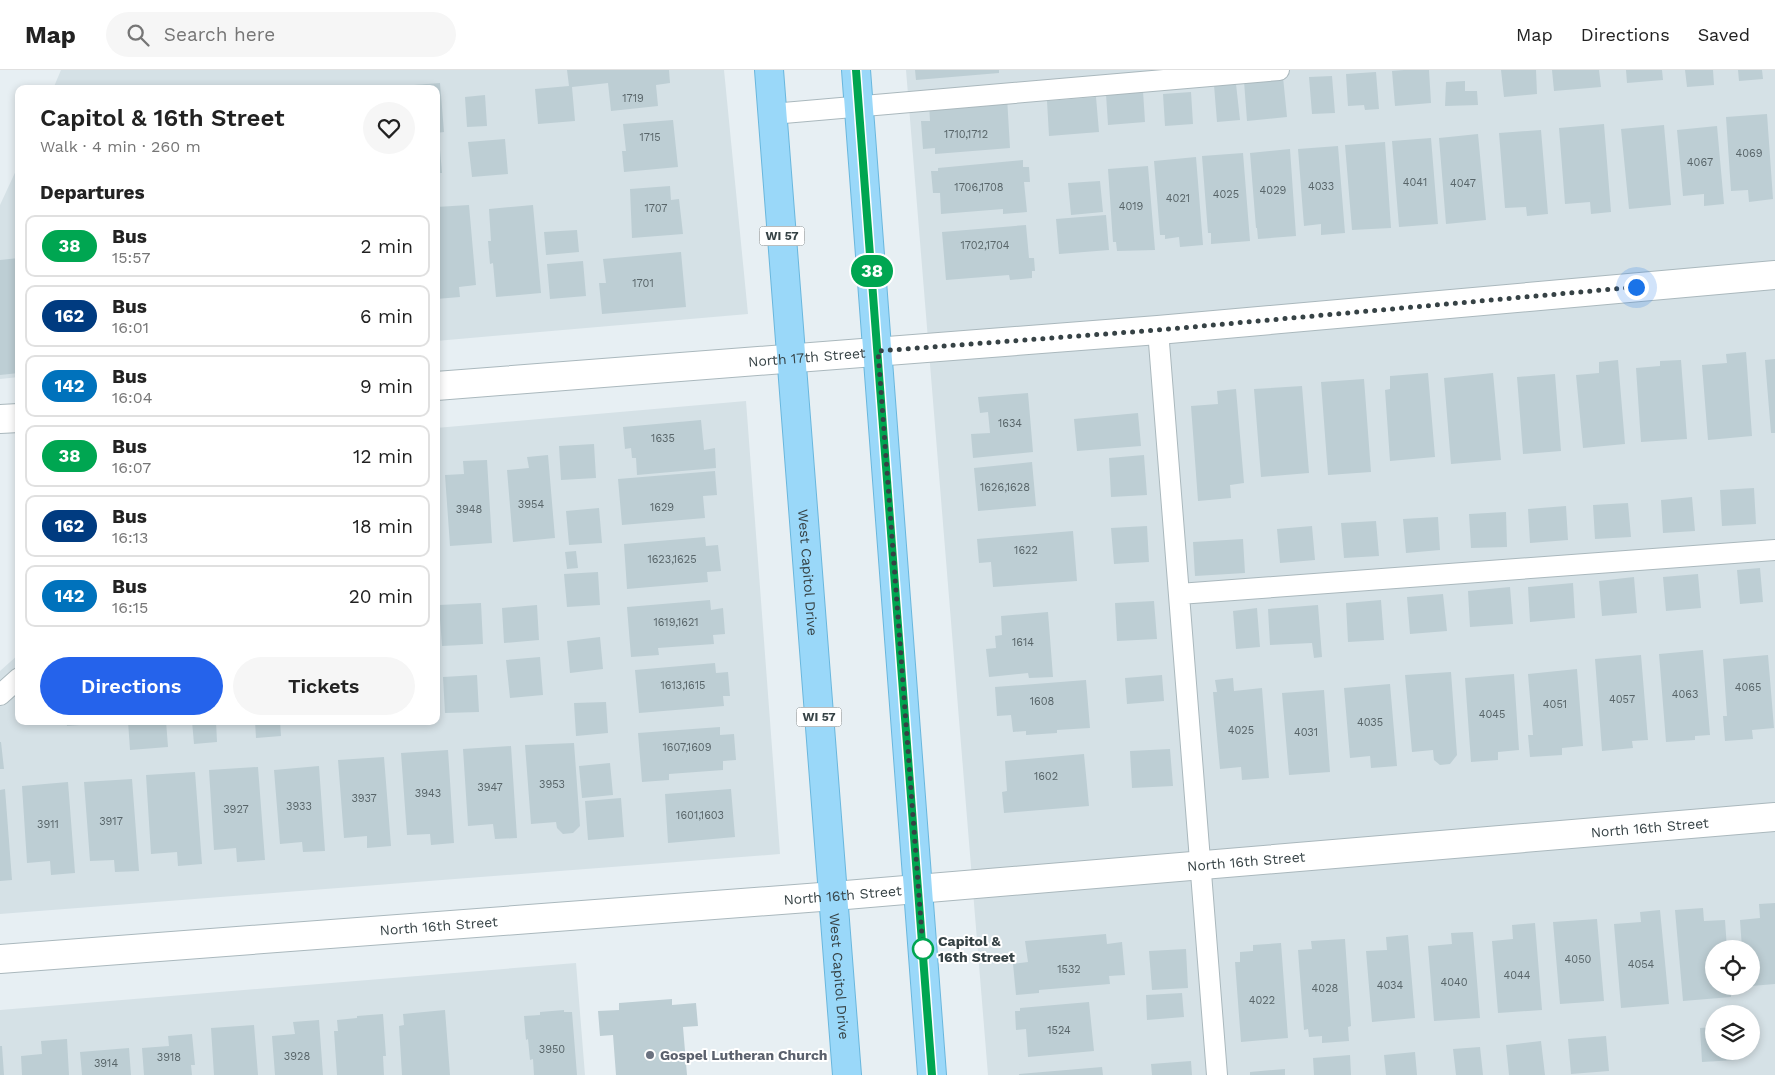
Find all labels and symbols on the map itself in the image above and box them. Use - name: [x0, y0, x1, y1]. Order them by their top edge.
- house number: 1719: [622, 92, 644, 105]
- house number: 1710,1712: [944, 128, 988, 141]
- house number: 1715: [639, 131, 661, 144]
- house number: 4069: [1735, 147, 1763, 160]
- house number: 4067: [1687, 156, 1713, 169]
- house number: 4041: [1403, 176, 1427, 189]
- house number: 4047: [1450, 177, 1476, 190]
- house number: 4033: [1308, 180, 1334, 193]
- house number: 1706,1708: [954, 181, 1004, 194]
- house number: 4029: [1260, 184, 1287, 197]
- house number: 4025: [1213, 188, 1239, 201]
- house number: 4021: [1166, 192, 1190, 205]
- house number: 4019: [1119, 200, 1144, 213]
- house number: 1707: [644, 202, 668, 215]
- road number: WI 57: [760, 227, 804, 246]
- house number: 1702,1704: [961, 239, 1010, 252]
- line badge: 38: [850, 255, 894, 287]
- your location: [1624, 275, 1649, 300]
- house number: 1701: [632, 277, 654, 290]
- street label: North 17th Street: [748, 345, 866, 370]
- house number: 1634: [998, 417, 1022, 430]
- house number: 1635: [651, 432, 675, 445]
- house number: 1626,1628: [980, 481, 1030, 494]
- house number: 3954: [518, 498, 544, 511]
- house number: 1629: [650, 501, 674, 514]
- house number: 3948: [456, 503, 483, 516]
- street label: West Capitol Drive: [795, 509, 821, 636]
- house number: 1622: [1014, 544, 1038, 557]
- house number: 1623,1625: [647, 553, 697, 566]
- house number: 1619,1621: [653, 616, 699, 629]
- house number: 1614: [1012, 636, 1034, 649]
- house number: 1613,1615: [661, 679, 705, 692]
- house number: 4065: [1735, 681, 1761, 694]
- house number: 4063: [1672, 688, 1698, 701]
- house number: 4057: [1609, 693, 1635, 706]
- house number: 1608: [1030, 695, 1055, 708]
- house number: 4051: [1543, 698, 1567, 711]
- road number: WI 57: [796, 708, 842, 726]
- house number: 4045: [1479, 708, 1505, 721]
- house number: 4035: [1357, 716, 1383, 729]
- house number: 4025: [1228, 724, 1254, 737]
- house number: 4031: [1294, 726, 1318, 739]
- house number: 1607,1609: [663, 741, 712, 754]
- house number: 1602: [1034, 770, 1058, 783]
- house number: 3953: [539, 778, 565, 791]
- house number: 3947: [477, 781, 503, 794]
- house number: 3943: [415, 787, 441, 800]
- house number: 3937: [351, 792, 377, 805]
- house number: 3933: [286, 800, 312, 813]
- house number: 3927: [223, 803, 249, 816]
- house number: 1601,1603: [676, 809, 724, 822]
- house number: 3917: [99, 815, 123, 828]
- street label: North 16th Street: [1590, 815, 1710, 840]
- house number: 3911: [37, 818, 59, 831]
- street label: North 16th Street: [1187, 848, 1306, 874]
- street label: North 16th Street: [783, 882, 902, 908]
- street label: West Capitol Drive: [826, 912, 852, 1040]
- street label: North 16th Street: [379, 913, 499, 938]
- place label: Capitol & 16th Street: [938, 933, 1015, 965]
- marker: Capitol & 16th Street: [912, 938, 934, 960]
- house number: 4050: [1565, 953, 1592, 966]
- house number: 4054: [1628, 958, 1655, 971]
- house number: 1532: [1057, 963, 1081, 976]
- house number: 4044: [1503, 969, 1531, 982]
- house number: 4040: [1440, 976, 1468, 989]
- house number: 4034: [1377, 979, 1404, 992]
- house number: 4028: [1312, 982, 1339, 995]
- house number: 4022: [1249, 994, 1275, 1007]
- house number: 1524: [1047, 1024, 1071, 1037]
- house number: 3950: [539, 1043, 565, 1056]
- place label: Gospel Lutheran Church: [660, 1047, 828, 1063]
- marker: Gospel Lutheran Church: [644, 1049, 656, 1061]
- house number: 3928: [284, 1050, 310, 1063]
- house number: 3918: [157, 1051, 181, 1064]
- house number: 3914: [94, 1057, 118, 1070]

